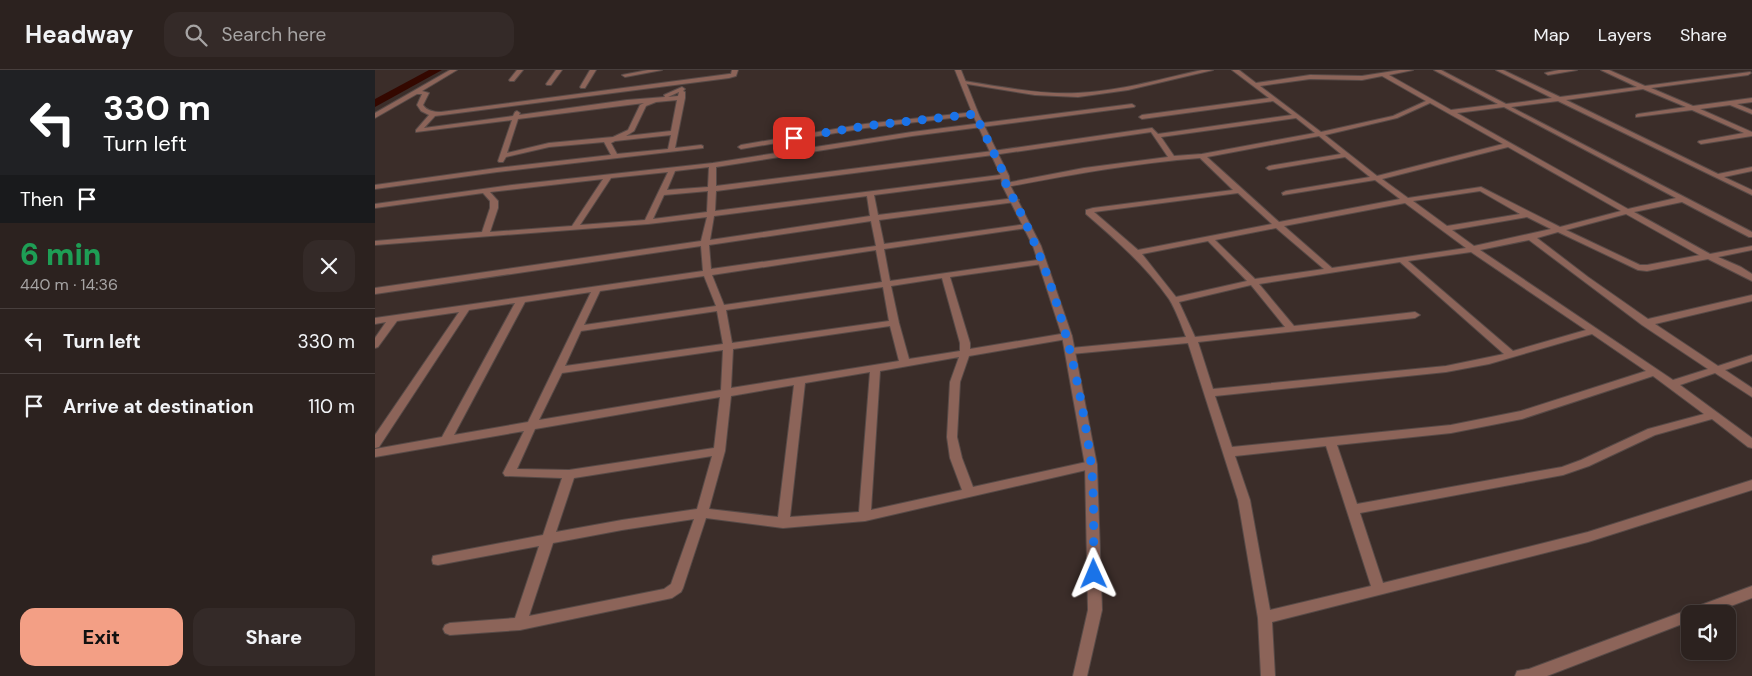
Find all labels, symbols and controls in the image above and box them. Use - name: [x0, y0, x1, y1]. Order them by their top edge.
- search box: [164, 12, 514, 57]
- text: Headway: [25, 19, 134, 50]
- icon: search: [182, 21, 210, 49]
- text: Search here: [222, 22, 326, 47]
- text: Map: [1534, 23, 1570, 47]
- text: Layers: [1598, 23, 1652, 47]
- text: Share: [1680, 23, 1727, 47]
- text: 330 m: [103, 85, 211, 131]
- icon: left: [20, 90, 85, 155]
- pin: [773, 117, 815, 159]
- icon: arrive: [780, 124, 808, 152]
- text: Turn left: [103, 129, 187, 158]
- icon: arrive: [73, 185, 101, 213]
- text: Then: [20, 187, 63, 212]
- text: 6 min: [20, 235, 101, 274]
- button: close: [303, 240, 355, 292]
- text: 440 m · 14:36: [20, 274, 118, 295]
- icon: left: [20, 327, 48, 355]
- text: Turn left: [63, 329, 141, 354]
- text: 330 m: [298, 329, 355, 354]
- icon: arrive: [20, 392, 48, 420]
- text: Arrive at destination: [63, 394, 254, 419]
- text: 110 m: [308, 394, 355, 419]
- position arrow: [1067, 547, 1119, 599]
- map controls: [1681, 605, 1736, 660]
- button: sound: [1681, 605, 1736, 660]
- button: Exit: [20, 608, 183, 666]
- button: Share: [193, 608, 355, 666]

